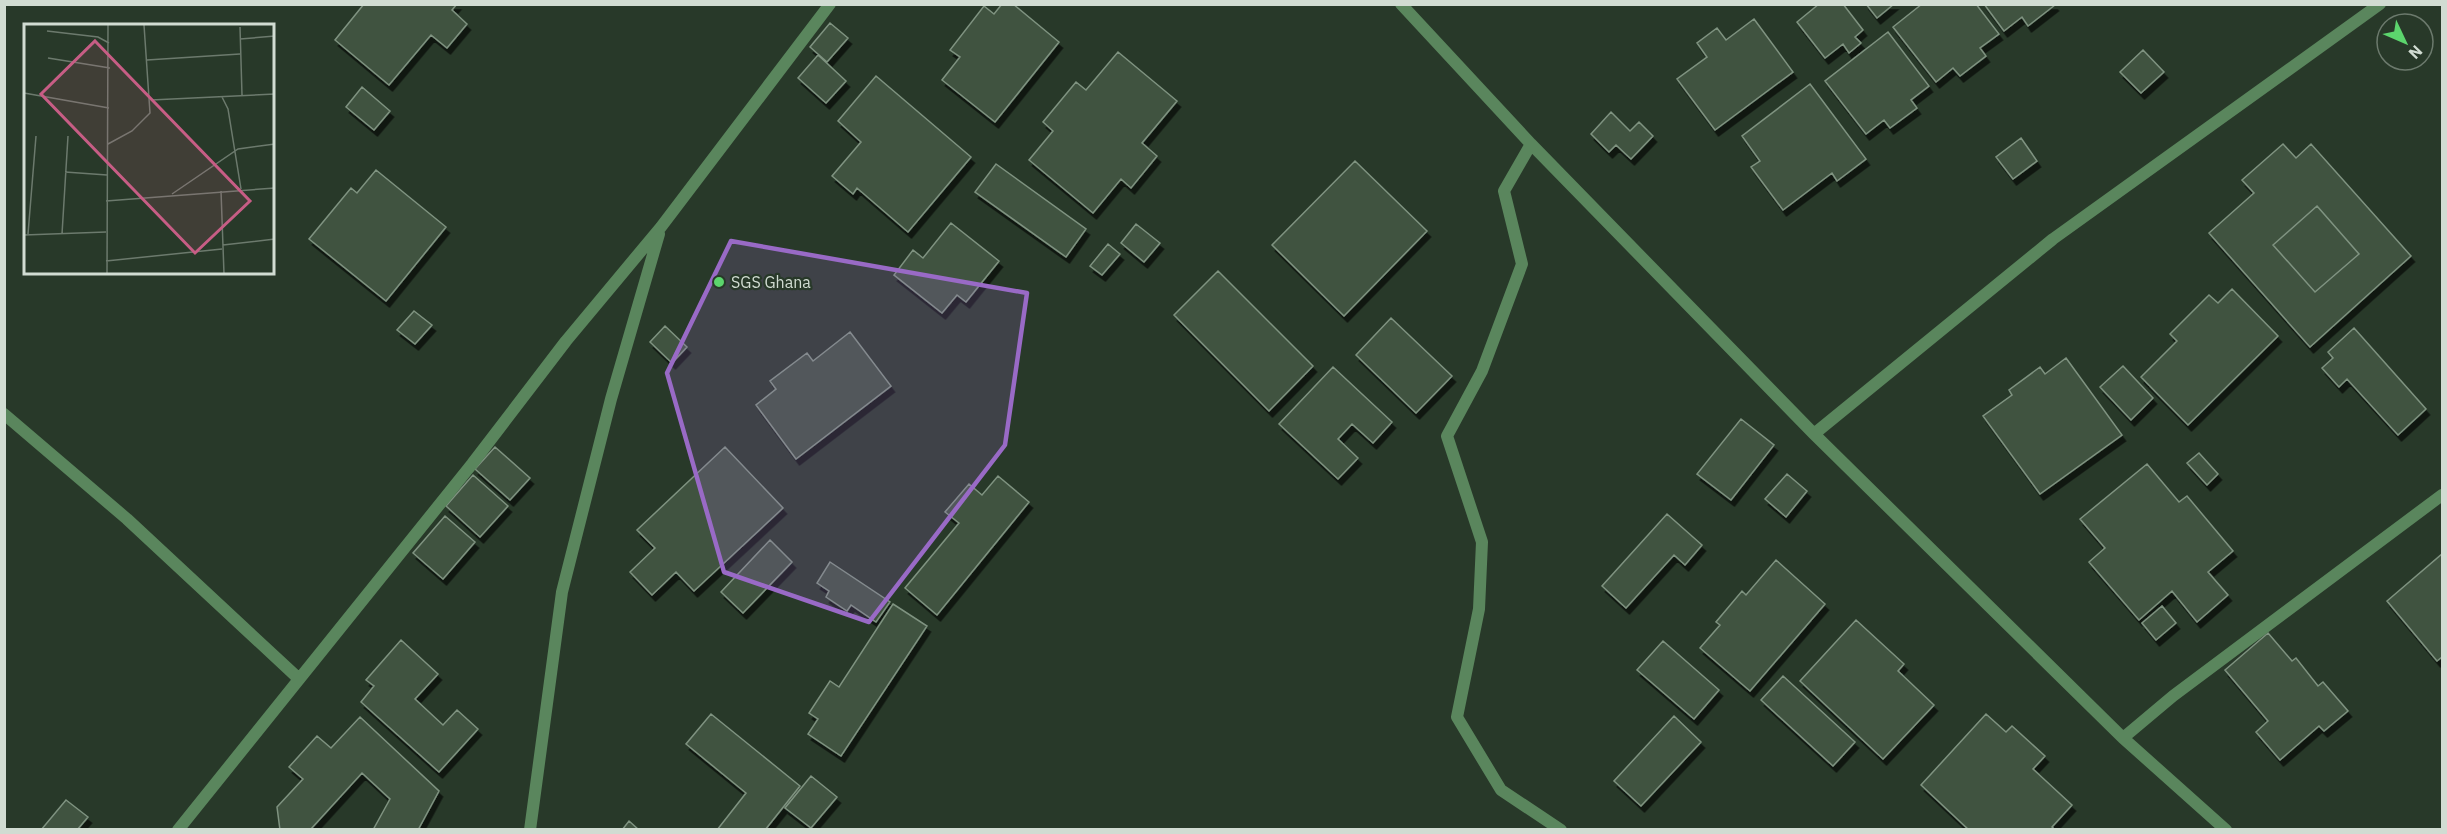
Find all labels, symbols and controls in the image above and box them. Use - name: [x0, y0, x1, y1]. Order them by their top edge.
- north arrow: [2375, 12, 2435, 72]
- inset map: [24, 24, 274, 274]
- text: N: [2405, 41, 2427, 64]
- place label: SGS Ghana: [731, 272, 811, 292]
- marker: SGS Ghana: [712, 275, 726, 289]

